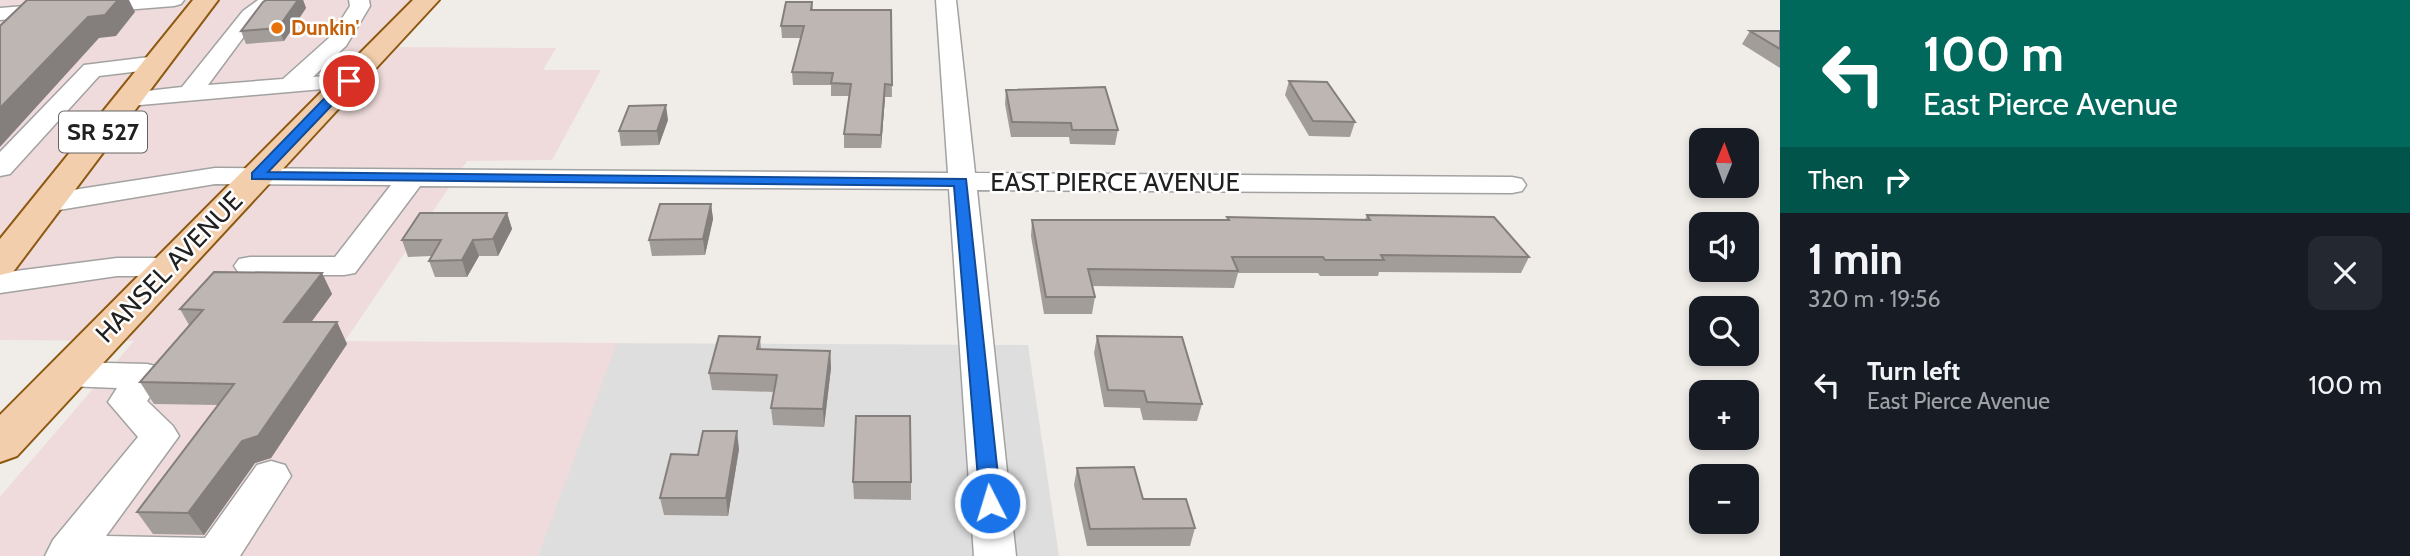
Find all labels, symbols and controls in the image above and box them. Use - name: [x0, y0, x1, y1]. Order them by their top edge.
- place label: Dunkin': [291, 15, 360, 40]
- marker: Dunkin': [269, 20, 285, 36]
- text: 100 m: [1923, 24, 2064, 83]
- icon: left: [1808, 28, 1899, 119]
- pin: [319, 51, 379, 111]
- icon: arrive: [330, 62, 368, 100]
- text: East Pierce Avenue: [1923, 84, 2178, 123]
- road number: SR 527: [59, 112, 147, 152]
- north arrow: [1689, 128, 1759, 198]
- map controls: [1689, 128, 1759, 534]
- icon: right: [1878, 161, 1916, 199]
- text: Then: [1808, 164, 1864, 196]
- street label: EAST PIERCE AVENUE: [990, 166, 1240, 198]
- street label: HANSEL AVENUE: [89, 185, 249, 349]
- button: sound: [1689, 212, 1759, 282]
- text: 1 min: [1808, 233, 1903, 285]
- button: close: [2308, 236, 2382, 310]
- text: 320 m · 19:56: [1808, 285, 1941, 313]
- button: search: [1689, 296, 1759, 366]
- text: Turn left: [1867, 355, 1960, 387]
- icon: left: [1808, 366, 1846, 404]
- text: 100 m: [2309, 369, 2382, 401]
- button: +: [1689, 380, 1759, 450]
- text: East Pierce Avenue: [1867, 387, 2050, 415]
- button: −: [1689, 464, 1759, 534]
- position arrow: [953, 466, 1027, 540]

